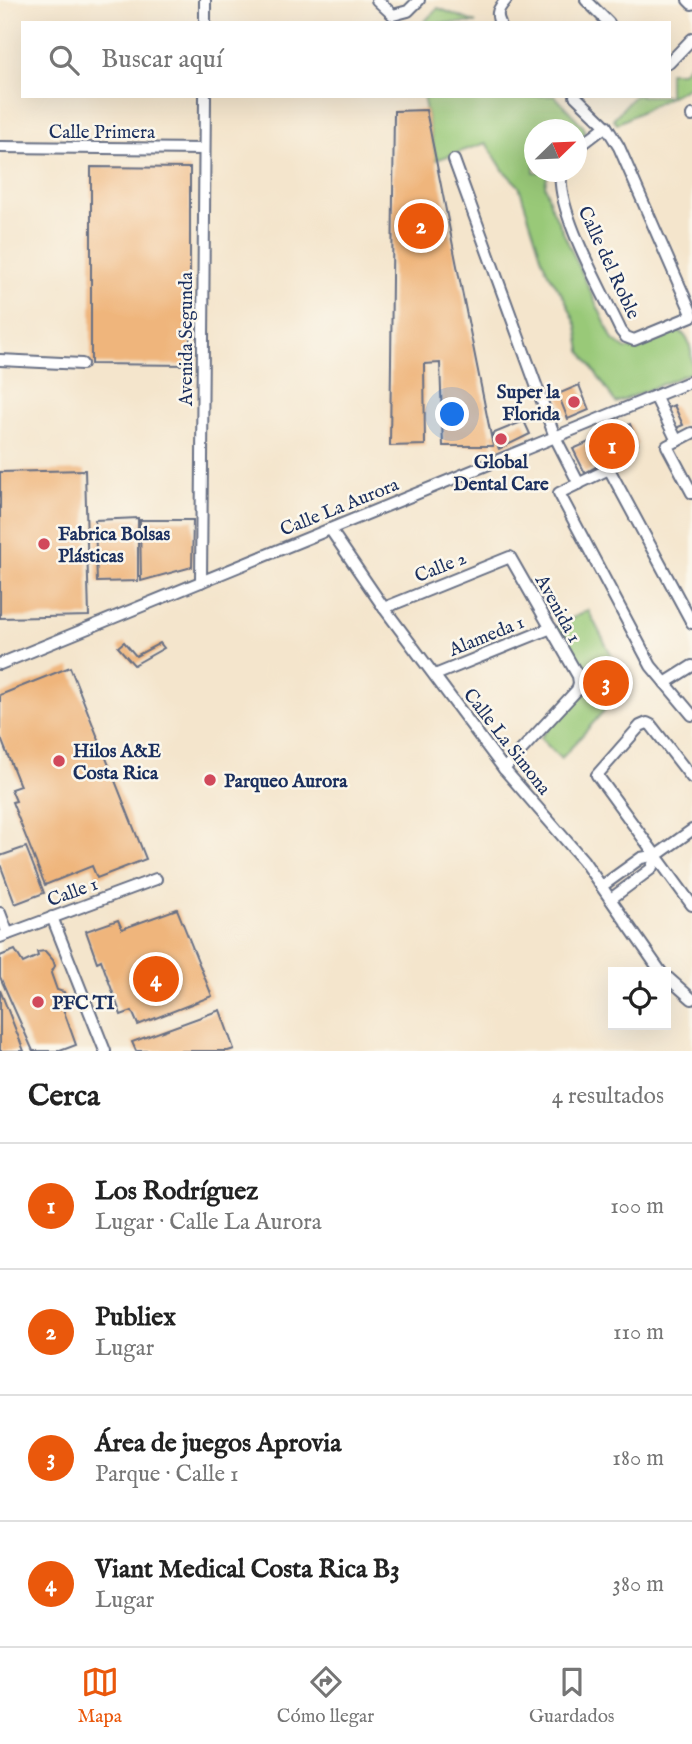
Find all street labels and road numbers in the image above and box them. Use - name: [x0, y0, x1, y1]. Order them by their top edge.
- street label: Calle Primera: [49, 121, 156, 145]
- street label: Calle del Roble: [572, 203, 645, 323]
- street label: Avenida Segunda: [175, 271, 199, 407]
- street label: Calle La Aurora: [277, 473, 403, 543]
- street label: Calle 2: [411, 547, 470, 589]
- street label: Avenida 1: [528, 570, 586, 647]
- street label: Alameda 1: [445, 611, 528, 663]
- street label: Calle La Simona: [457, 684, 556, 801]
- street label: Calle 1: [44, 873, 101, 913]

